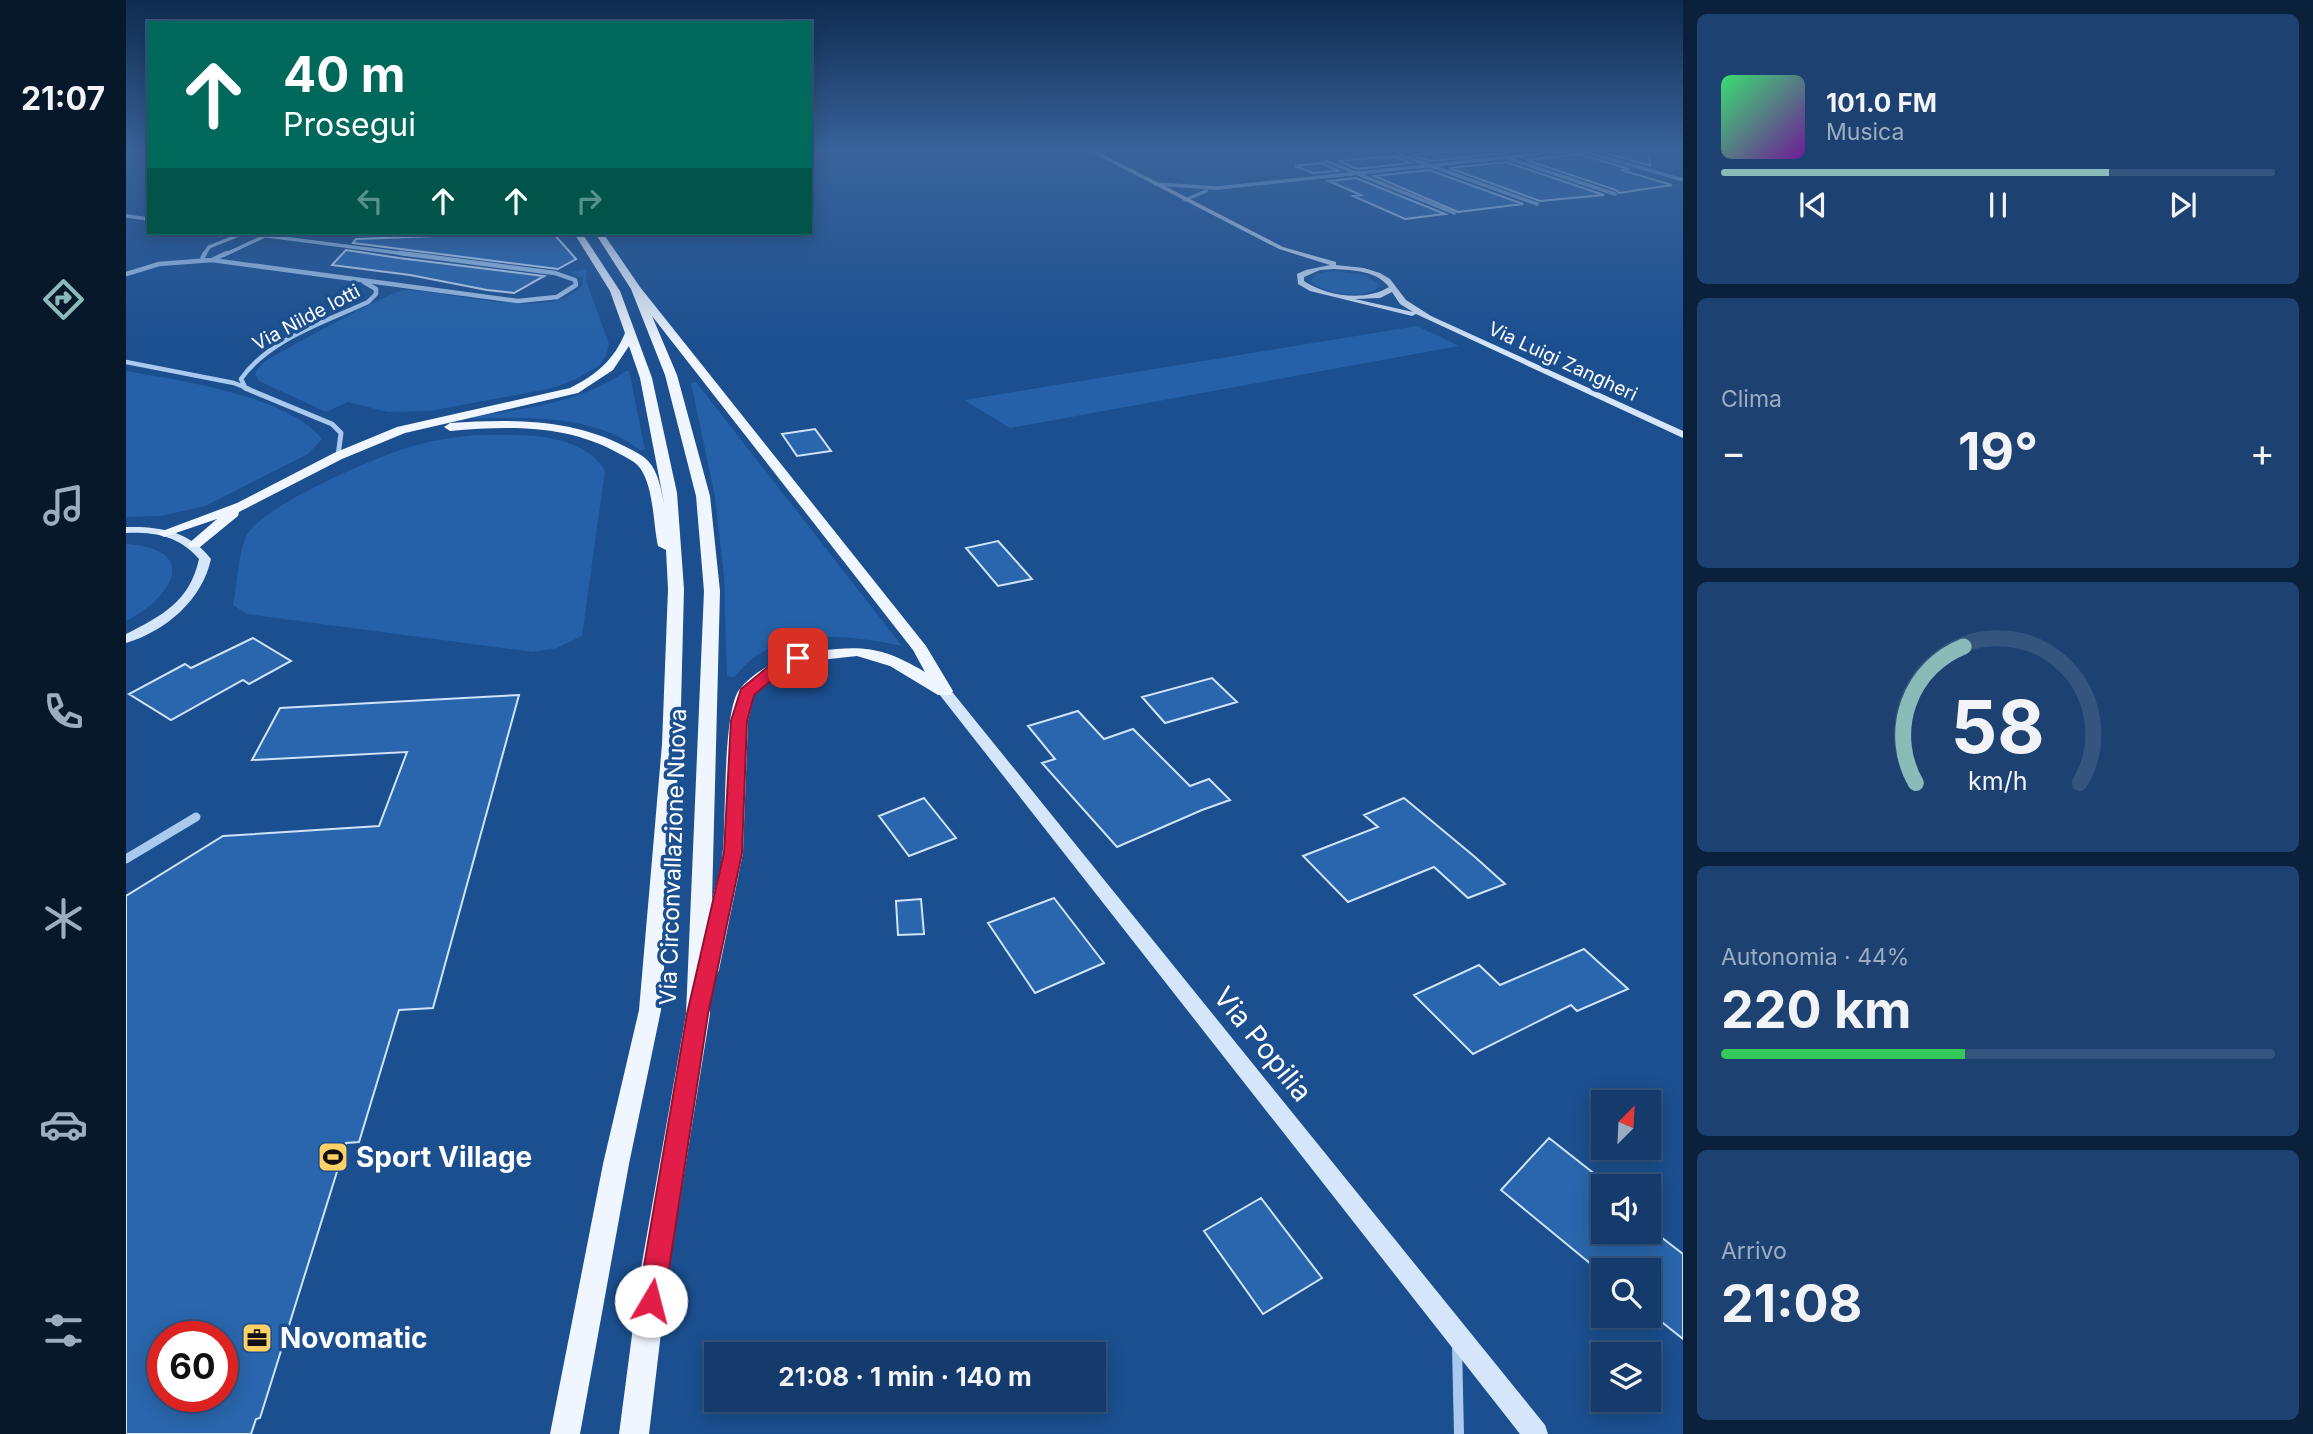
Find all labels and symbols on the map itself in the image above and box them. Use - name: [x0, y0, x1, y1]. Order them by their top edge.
- street label: Via Nilde Iotti: [249, 280, 364, 355]
- street label: Via Luigi Zangheri: [1485, 317, 1641, 406]
- pin: [768, 628, 828, 688]
- street label: Via Circonvallazione Nuova: [654, 708, 692, 1006]
- street label: Via Popilia: [1207, 980, 1319, 1108]
- north arrow: [1591, 1090, 1661, 1160]
- sports icon: Sport Village: [316, 1140, 350, 1174]
- place label: Sport Village: [356, 1140, 532, 1174]
- position arrow: [614, 1264, 688, 1338]
- speed limit sign: 60: [147, 1321, 238, 1412]
- office icon: Novomatic: [240, 1321, 274, 1355]
- place label: Novomatic: [280, 1321, 428, 1355]

